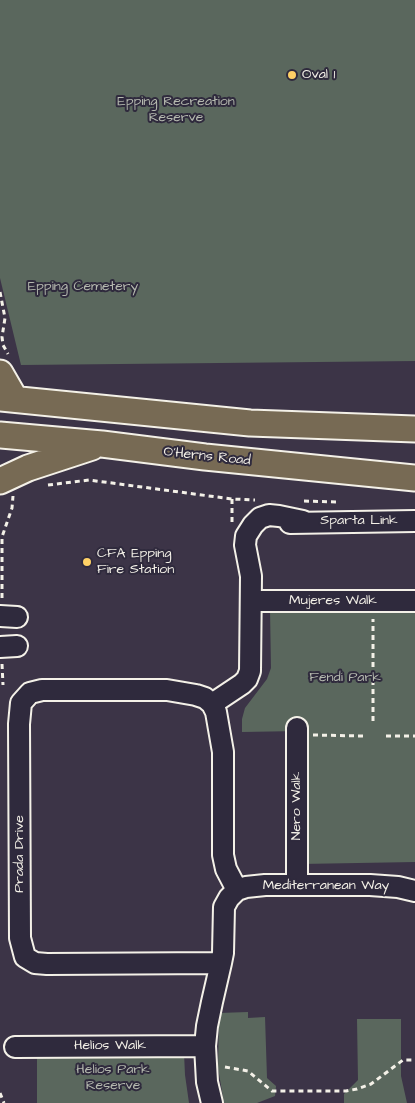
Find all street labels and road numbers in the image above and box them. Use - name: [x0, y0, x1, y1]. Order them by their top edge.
- street label: O'Herns Road: [163, 444, 251, 470]
- street label: Sparta Link: [320, 513, 398, 529]
- street label: Mujeres Walk: [289, 593, 377, 609]
- street label: Nero Walk: [289, 772, 305, 840]
- street label: Prada Drive: [12, 815, 28, 893]
- street label: Mediterranean Way: [263, 878, 389, 894]
- street label: Helios Walk: [74, 1038, 146, 1054]

